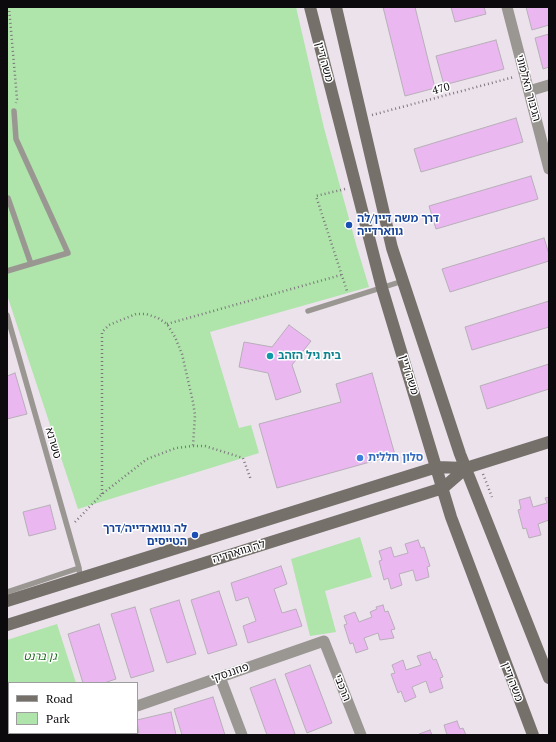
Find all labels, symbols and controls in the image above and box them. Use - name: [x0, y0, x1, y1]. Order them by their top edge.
- street label: משה דיין: [312, 41, 336, 83]
- street label: הגיבור האלמוני: [513, 53, 543, 123]
- street label: 470: [431, 80, 451, 98]
- place label: דרך משה דיין/לה גווארדייה: [357, 212, 439, 238]
- marker: דרך משה דיין/לה גווארדייה: [344, 220, 354, 230]
- place label: בית גיל הזהב: [278, 349, 341, 363]
- marker: בית גיל הזהב: [265, 351, 275, 361]
- street label: משה דיין: [397, 353, 421, 397]
- street label: טשרנא: [42, 426, 64, 460]
- place label: סלון חללית: [368, 451, 423, 465]
- marker: סלון חללית: [355, 453, 365, 463]
- place label: לה גווארדייה/דרך הטייסים: [103, 522, 187, 548]
- marker: לה גווארדייה/דרך הטייסים: [190, 530, 200, 540]
- street label: לה גווארדיה: [211, 538, 267, 566]
- park label: גן ברנט: [23, 650, 57, 664]
- street label: פוזננסקי: [209, 660, 251, 686]
- street label: משה דיין: [499, 661, 525, 703]
- street label: הרכבי: [331, 673, 353, 703]
- legend: [8, 682, 138, 734]
- text: Road: [46, 691, 73, 706]
- text: Park: [46, 711, 70, 726]

